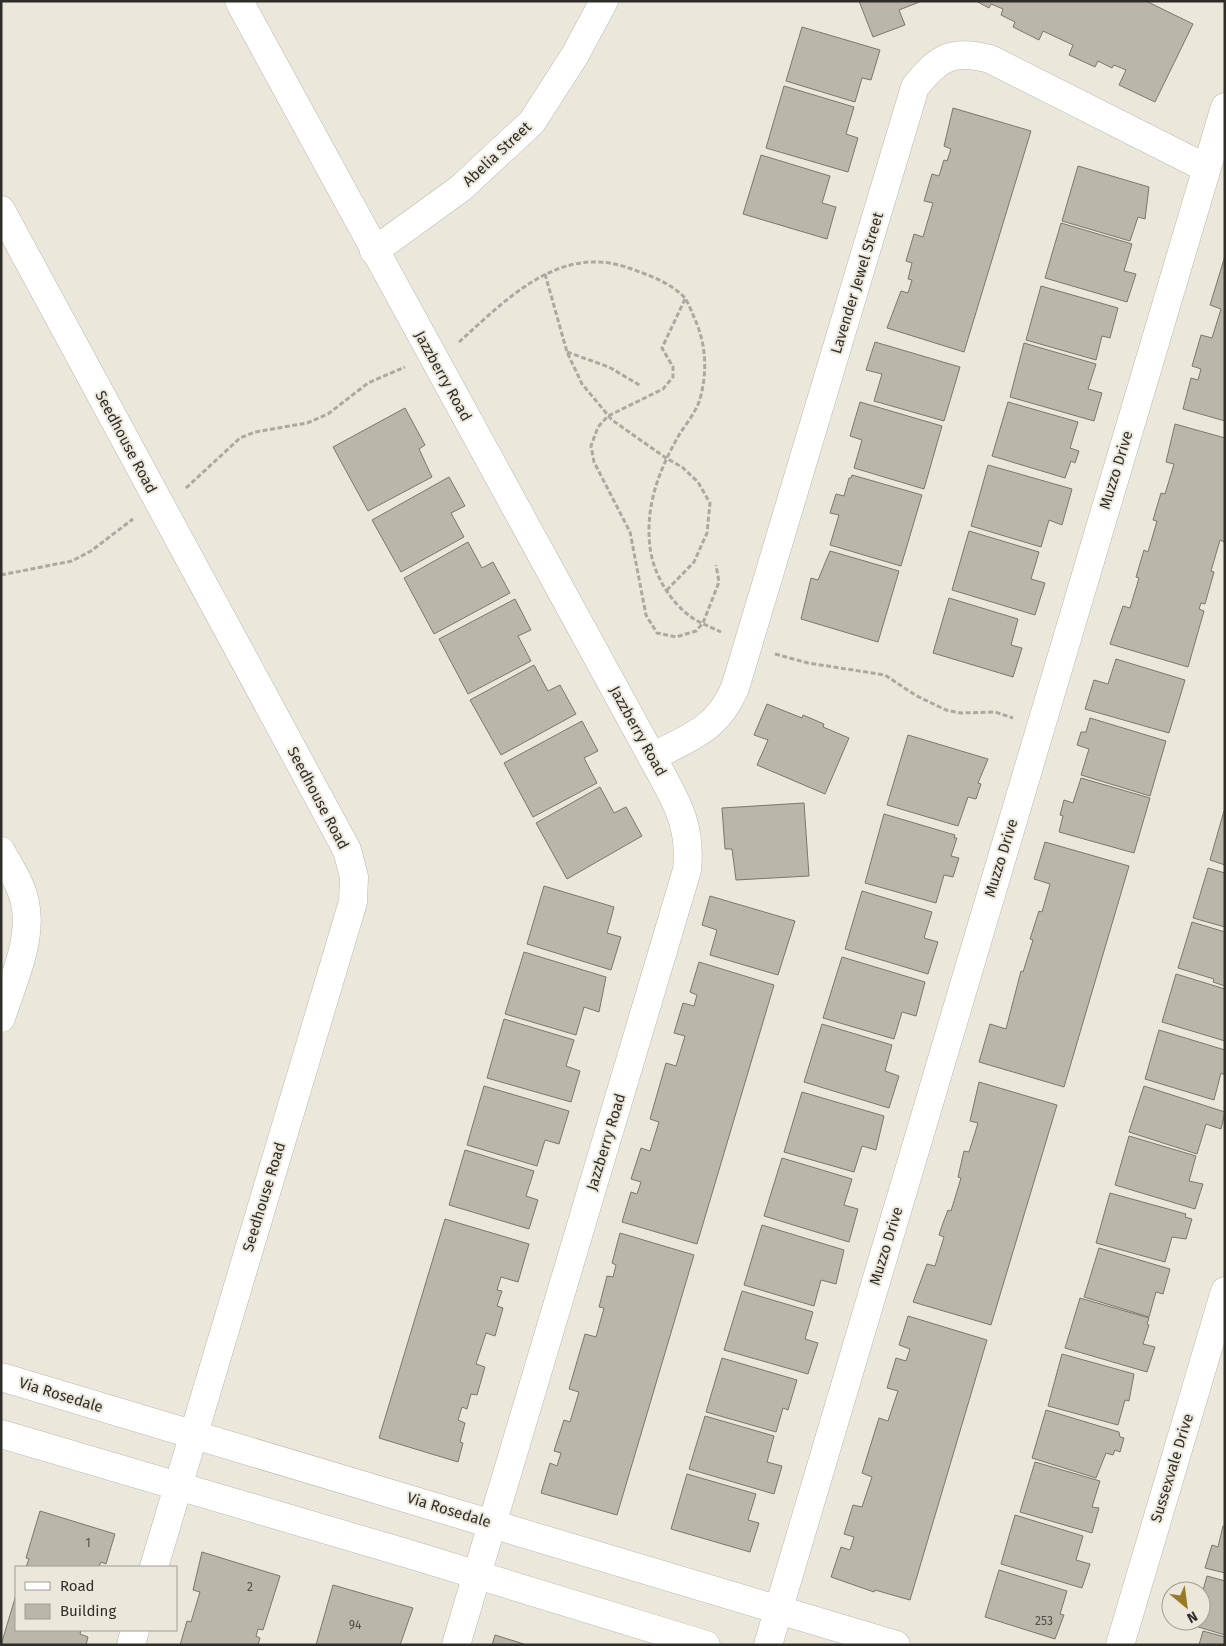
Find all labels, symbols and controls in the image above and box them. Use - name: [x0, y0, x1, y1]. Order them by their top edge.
- street label: Abelia Street: [459, 117, 535, 190]
- street label: Lavender Jewel Street: [827, 209, 887, 356]
- street label: Jazzberry Road: [411, 328, 475, 424]
- street label: Seedhouse Road: [91, 388, 161, 496]
- street label: Muzzo Drive: [1096, 428, 1136, 512]
- street label: Jazzberry Road: [606, 683, 670, 779]
- street label: Seedhouse Road: [283, 744, 353, 852]
- street label: Muzzo Drive: [981, 816, 1021, 900]
- street label: Jazzberry Road: [583, 1091, 629, 1193]
- street label: Seedhouse Road: [239, 1140, 289, 1254]
- street label: Muzzo Drive: [866, 1204, 906, 1288]
- street label: Via Rosedale: [17, 1374, 105, 1416]
- street label: Sussexvale Drive: [1147, 1411, 1197, 1525]
- street label: Via Rosedale: [405, 1489, 493, 1531]
- house number: 1: [85, 1536, 91, 1550]
- legend: [15, 1566, 178, 1631]
- text: Road: [60, 1577, 95, 1595]
- house number: 2: [247, 1580, 253, 1594]
- north arrow: [1161, 1581, 1211, 1631]
- text: Building: [60, 1602, 116, 1620]
- text: N: [1184, 1607, 1200, 1627]
- house number: 253: [1035, 1614, 1053, 1628]
- house number: 94: [349, 1618, 362, 1632]

